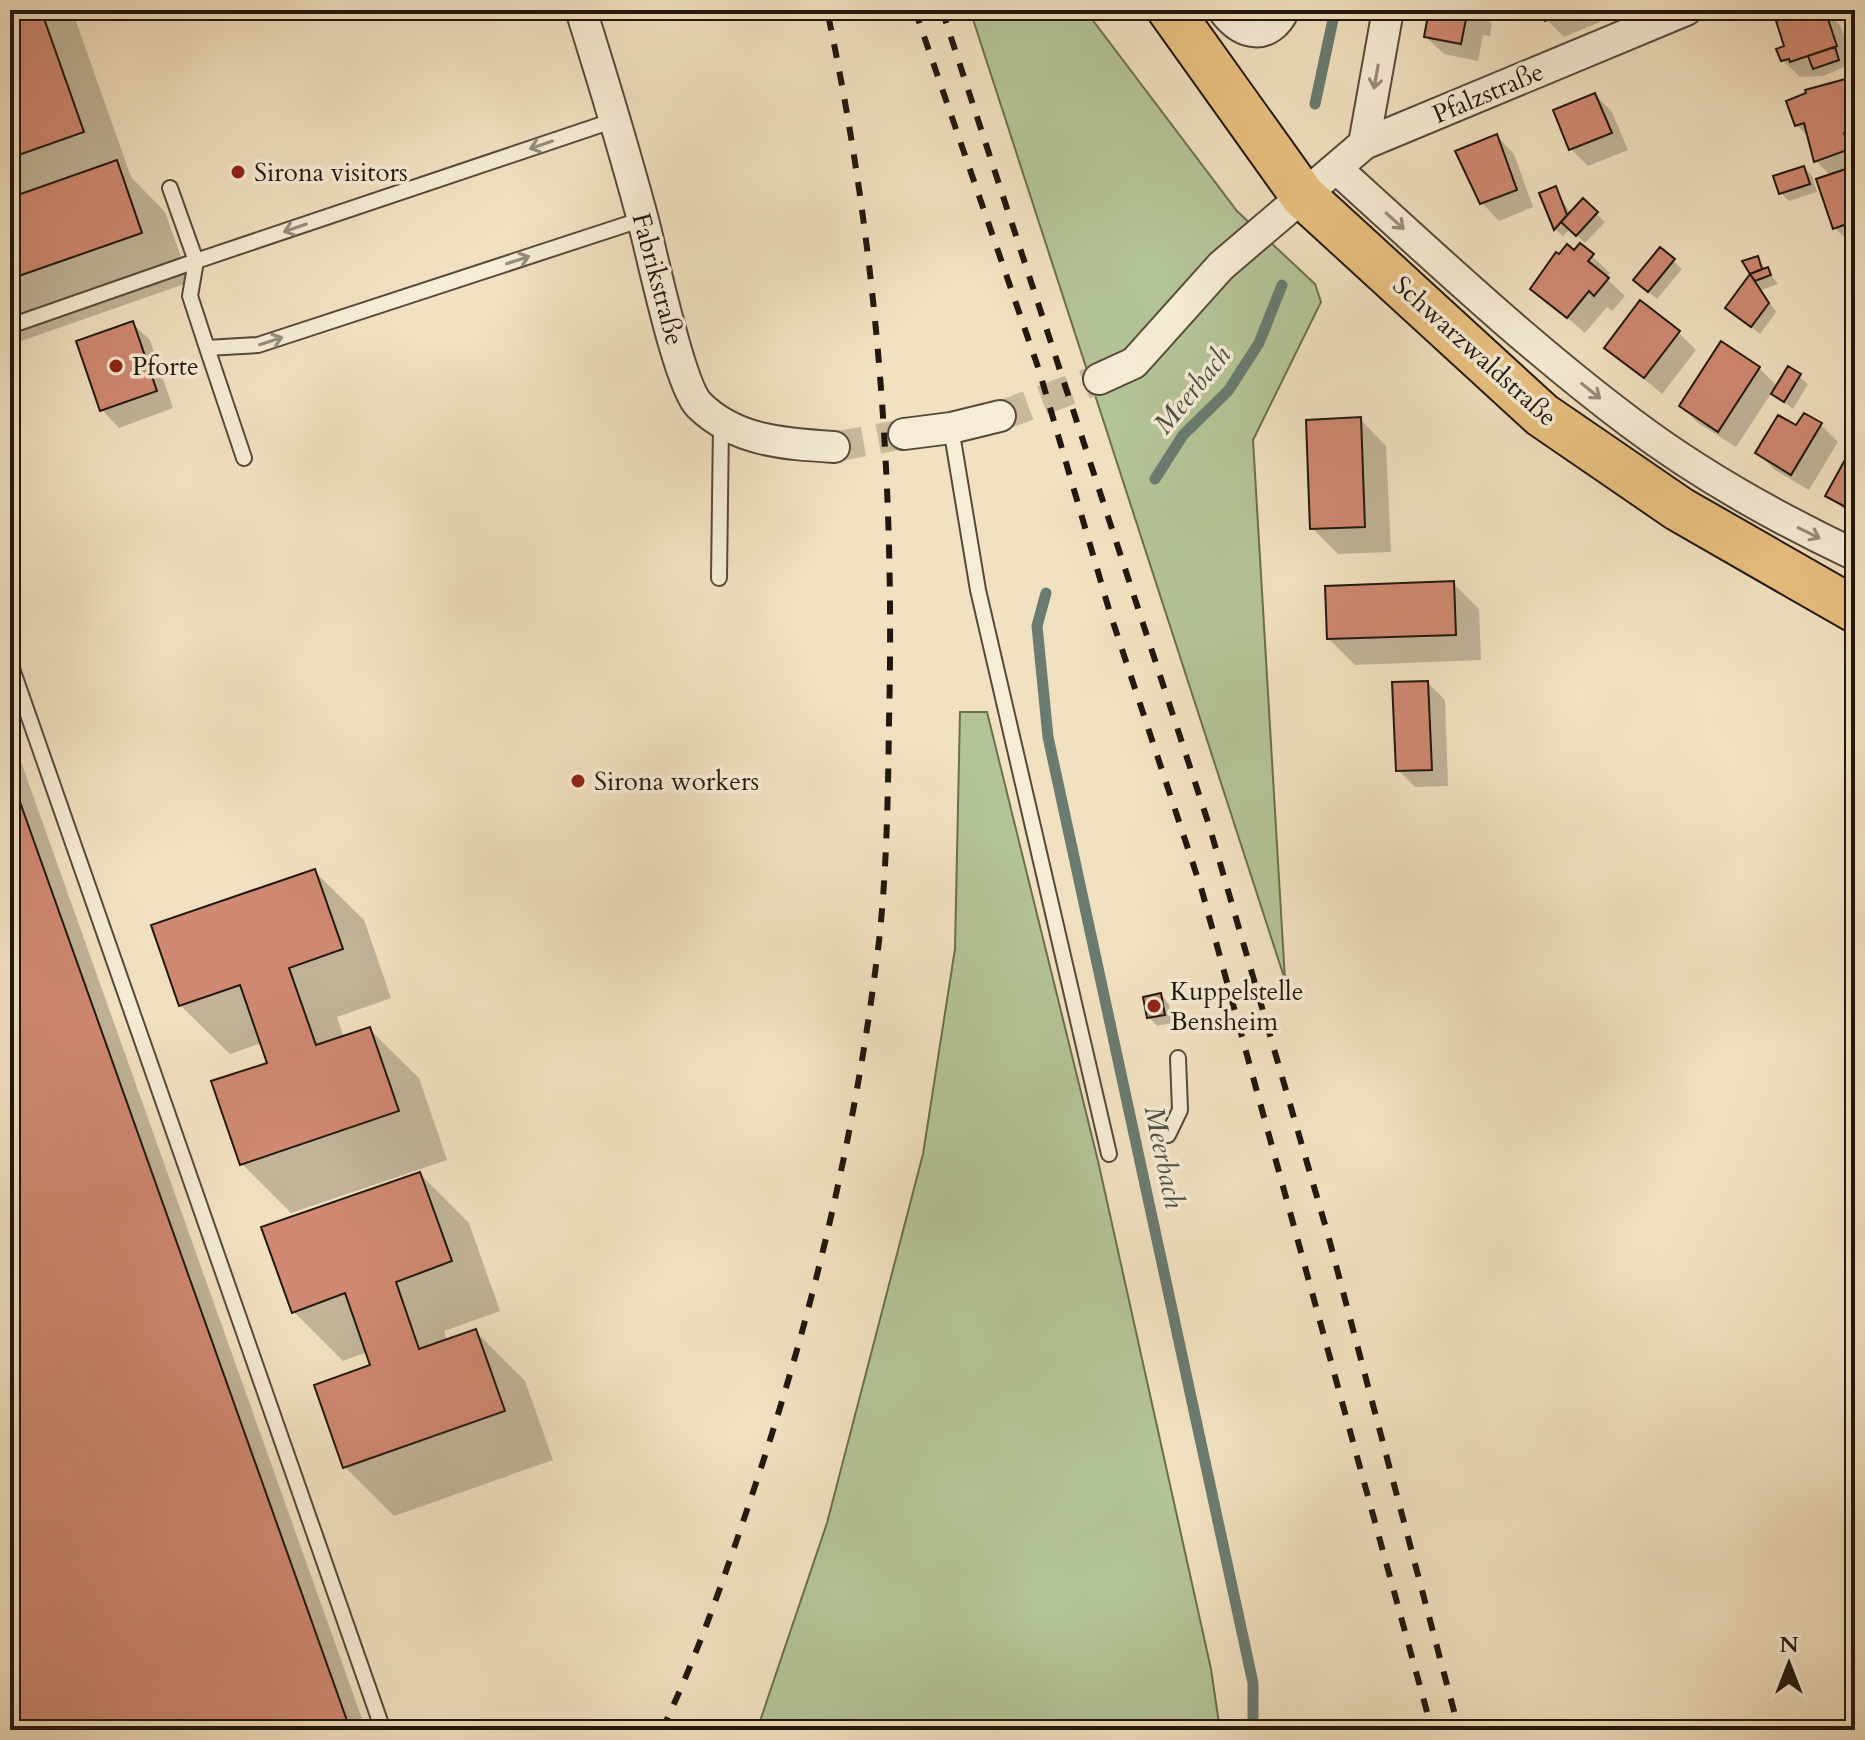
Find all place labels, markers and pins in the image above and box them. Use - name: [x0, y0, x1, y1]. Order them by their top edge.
- place label: Sirona visitors: [254, 155, 408, 190]
- marker: Sirona visitors: [229, 163, 247, 181]
- place label: Pforte: [132, 349, 199, 384]
- marker: Pforte: [107, 357, 125, 375]
- place label: Sirona workers: [594, 764, 759, 799]
- marker: Sirona workers: [569, 772, 587, 790]
- place label: Kuppelstelle Bensheim: [1170, 974, 1303, 1039]
- marker: Kuppelstelle Bensheim: [1145, 997, 1163, 1015]

